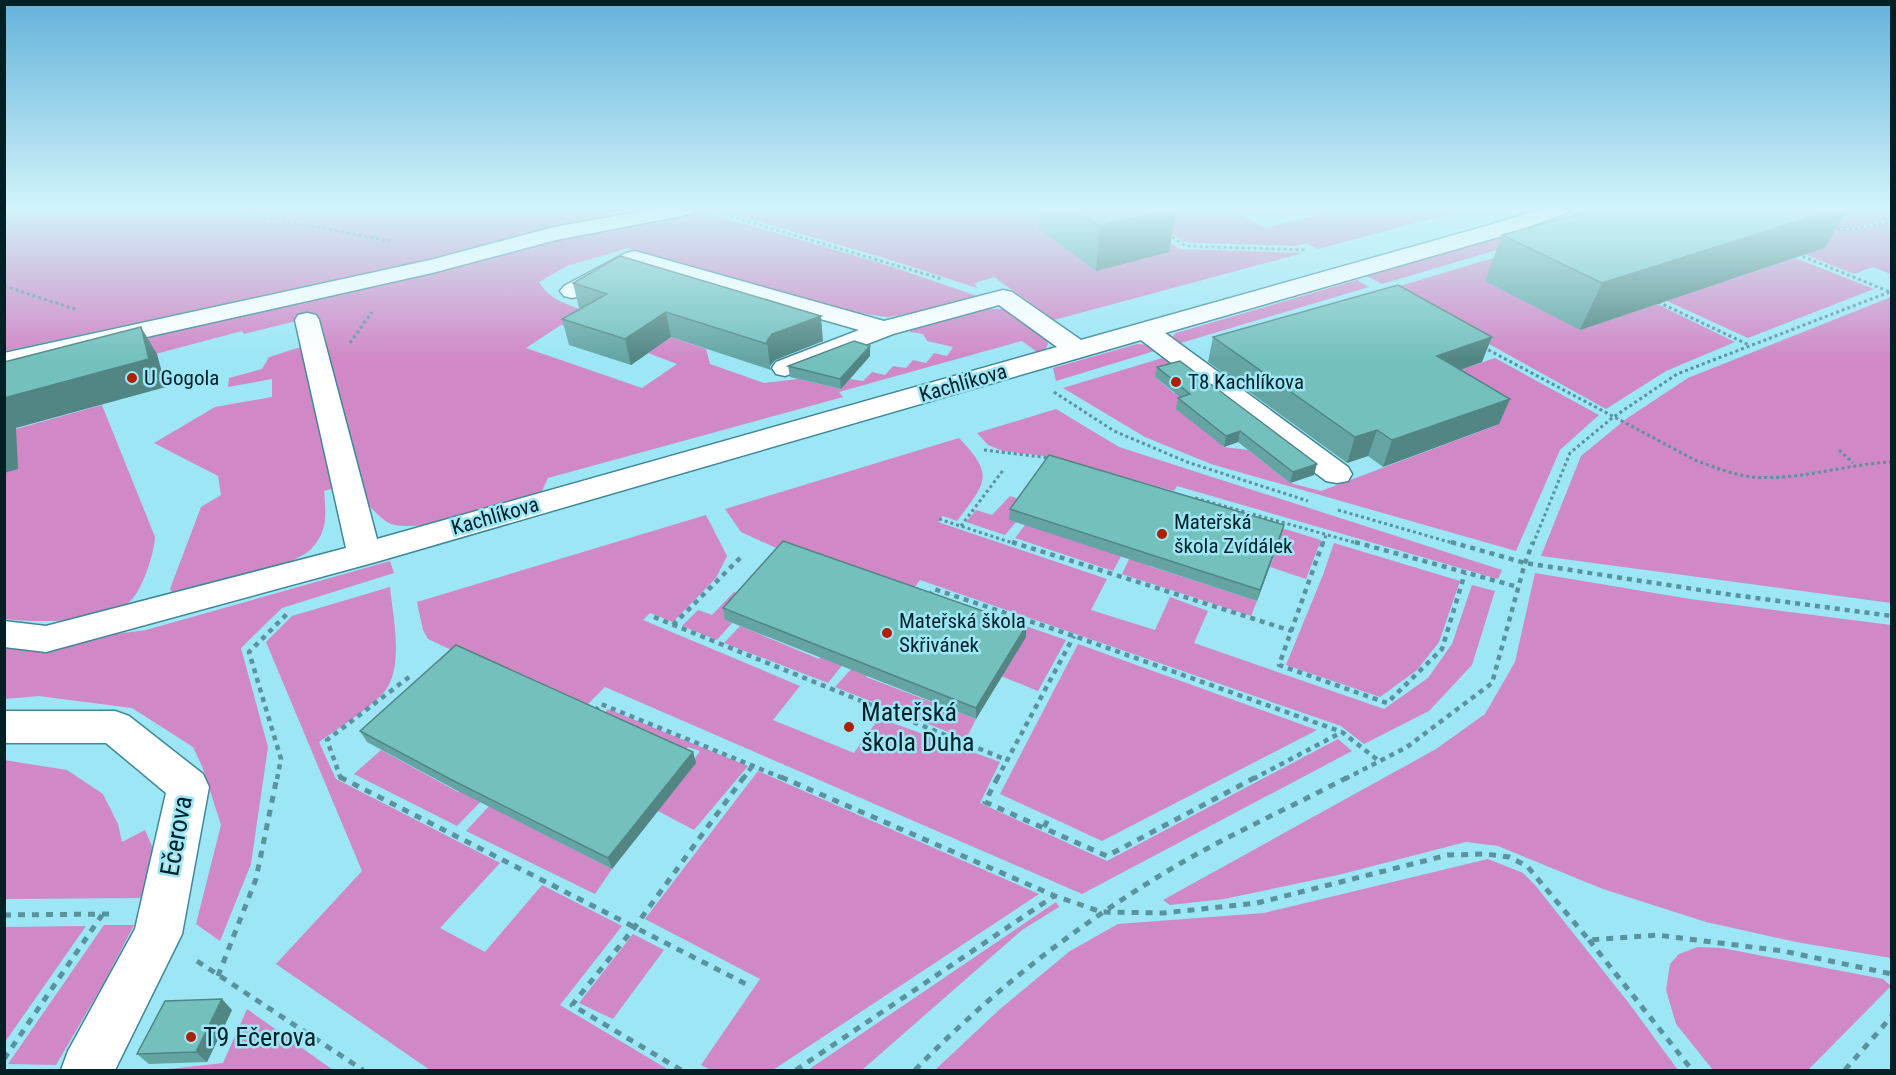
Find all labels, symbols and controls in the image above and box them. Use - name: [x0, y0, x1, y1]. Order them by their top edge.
- street label: Kachlíkova: [917, 359, 1009, 407]
- place label: U Gogola: [144, 366, 219, 390]
- place label: T8 Kachlíkova: [1188, 370, 1304, 394]
- marker: U Gogola: [125, 371, 139, 385]
- marker: T8 Kachlíkova: [1169, 375, 1183, 389]
- street label: Kachlíkova: [449, 492, 541, 540]
- place label: Mateřská škola Zvídálek: [1174, 510, 1293, 558]
- marker: Mateřská škola Zvídálek: [1155, 527, 1169, 541]
- place label: Mateřská škola Skřivánek: [899, 609, 1026, 657]
- marker: Mateřská škola Skřivánek: [880, 626, 894, 640]
- place label: Mateřská škola Duha: [861, 697, 974, 757]
- marker: Mateřská škola Duha: [842, 720, 856, 734]
- street label: Ečerova: [154, 794, 198, 878]
- place label: T9 Ečerova: [203, 1022, 316, 1052]
- marker: T9 Ečerova: [184, 1030, 198, 1044]

